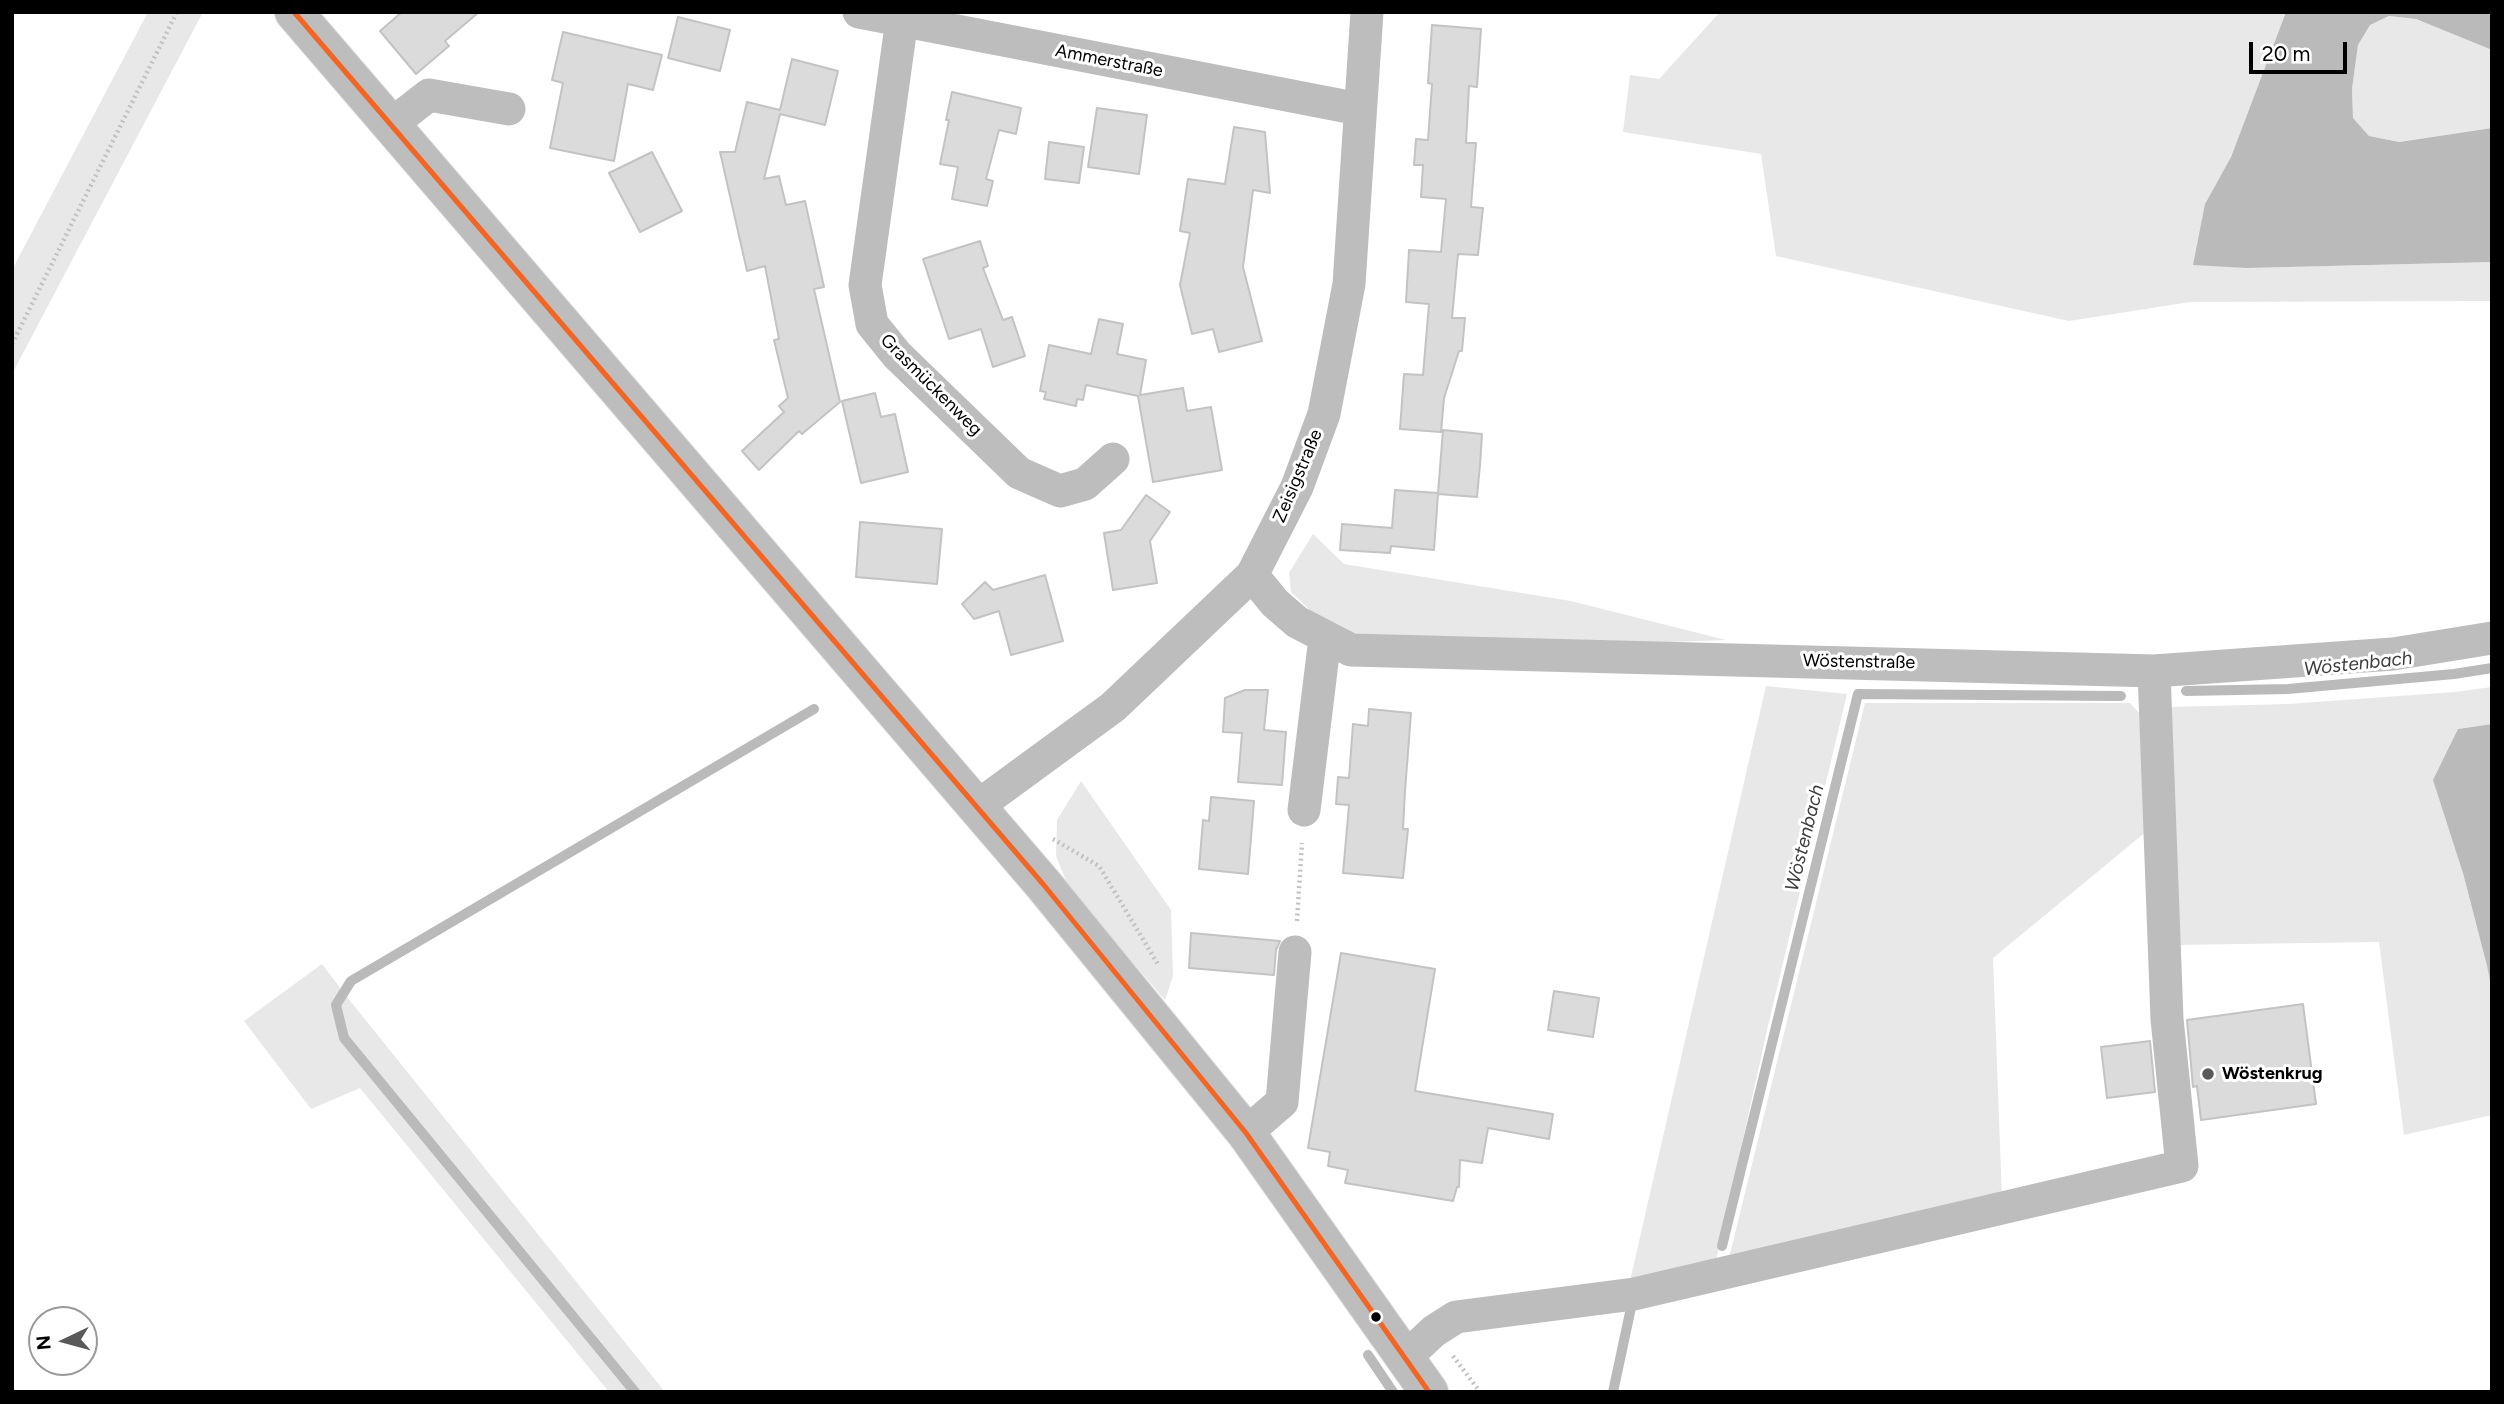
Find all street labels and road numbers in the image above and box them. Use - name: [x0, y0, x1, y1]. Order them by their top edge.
- street label: Ammerstraße: [1053, 40, 1165, 82]
- street label: Grasmückenweg: [876, 330, 986, 440]
- street label: Zeisigstraße: [1269, 426, 1327, 526]
- street label: Wöstenstraße: [1803, 650, 1915, 674]

